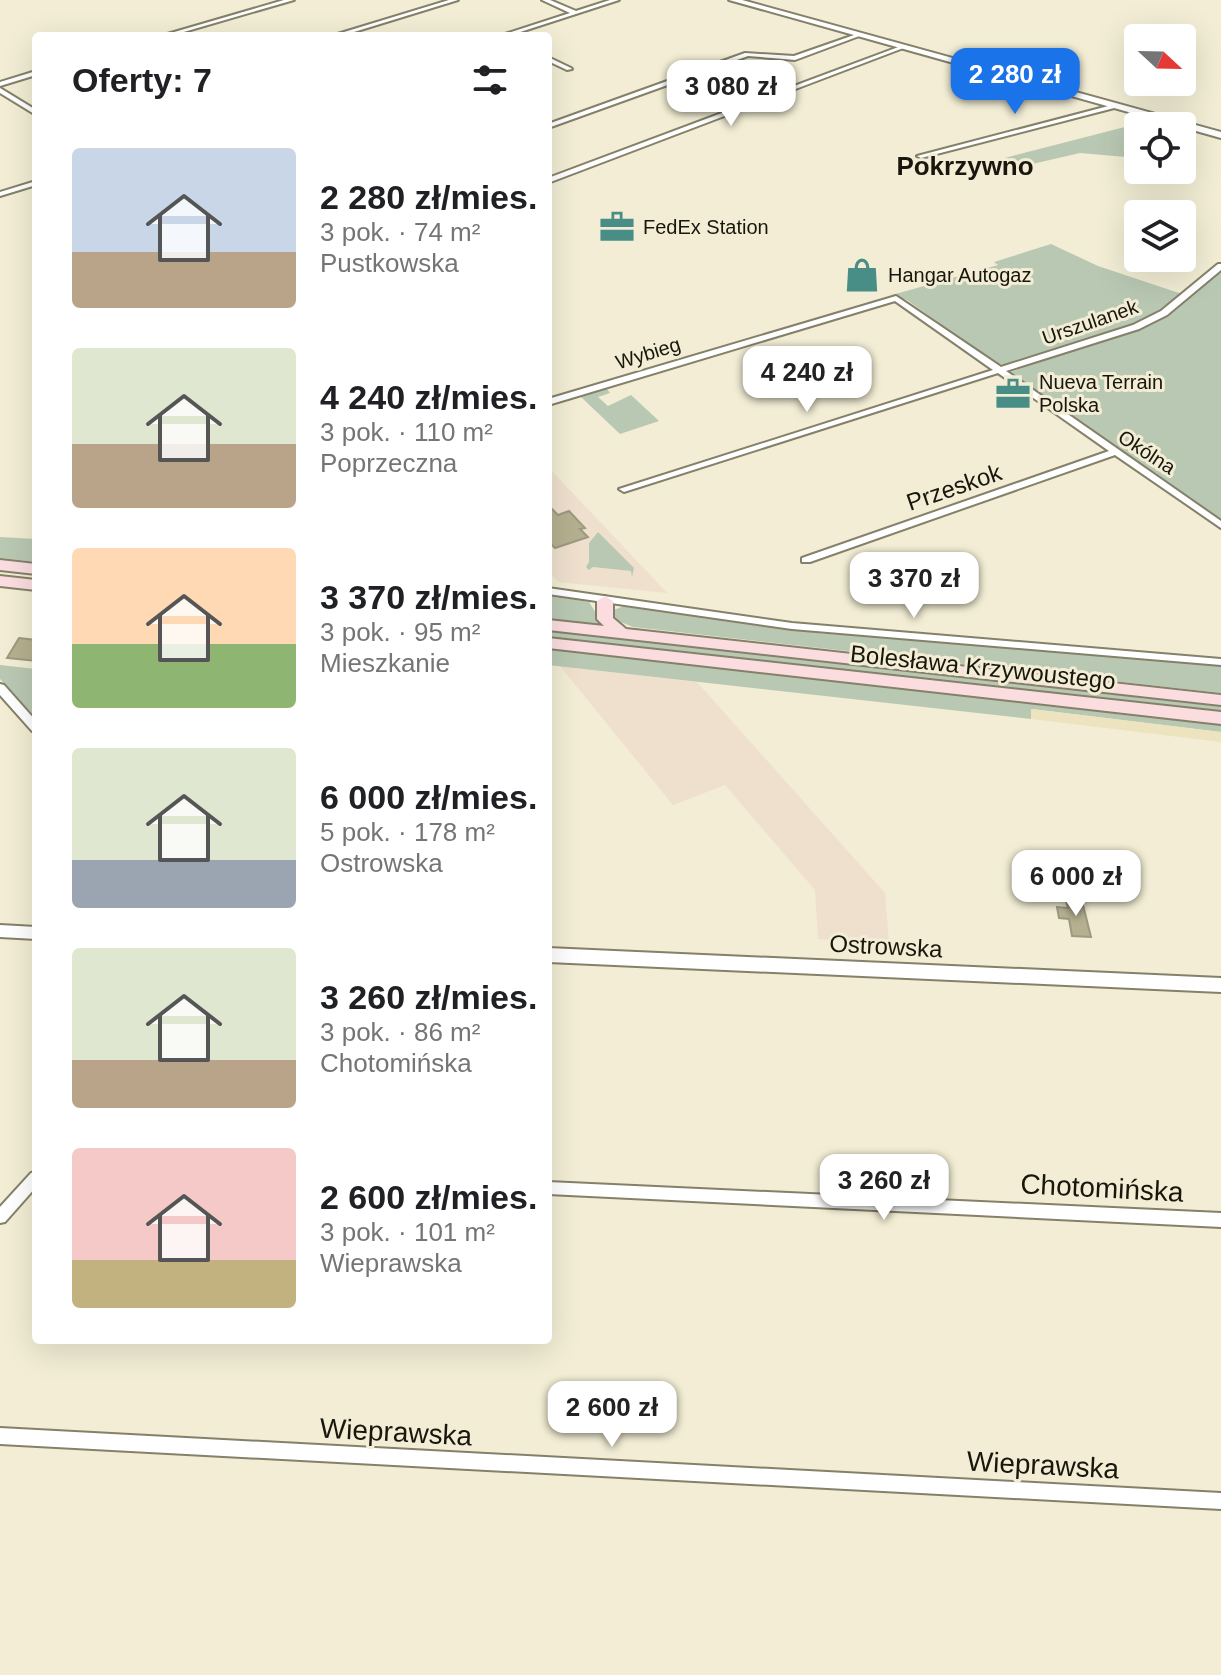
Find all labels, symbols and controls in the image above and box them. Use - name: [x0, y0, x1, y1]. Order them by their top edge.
- north arrow: [1124, 24, 1196, 96]
- map controls: [1124, 24, 1196, 272]
- pin: 2 280 zł: [932, 48, 1098, 116]
- icon: filters: [468, 58, 512, 102]
- text: 2 280 zł: [969, 59, 1061, 89]
- pin: 3 080 zł: [648, 60, 814, 128]
- text: Oferty: 7: [72, 61, 212, 99]
- text: 3 080 zł: [685, 71, 777, 101]
- button: locate: [1124, 112, 1196, 184]
- district label: Pokrzywno: [896, 151, 1034, 181]
- text: 2 280 zł/mies.: [320, 178, 537, 216]
- icon: home: [136, 180, 232, 276]
- button: layers: [1124, 200, 1196, 272]
- office icon: FedEx Station: [598, 208, 636, 246]
- place label: FedEx Station: [643, 216, 769, 238]
- text: 3 pok. · 74 m²: [320, 217, 480, 247]
- text: Pustkowska: [320, 248, 459, 278]
- shop icon: Hangar Autogaz: [843, 256, 881, 294]
- place label: Hangar Autogaz: [888, 264, 1031, 286]
- street label: Urszulanek: [1039, 295, 1142, 349]
- street label: Wybieg: [613, 333, 683, 373]
- pin: 4 240 zł: [724, 346, 890, 414]
- text: 4 240 zł: [761, 357, 853, 387]
- place label: Nueva Terrain Polska: [1039, 371, 1163, 416]
- office icon: Nueva Terrain Polska: [994, 375, 1032, 413]
- text: 4 240 zł/mies.: [320, 378, 537, 416]
- icon: home: [136, 380, 232, 476]
- text: 3 pok. · 110 m²: [320, 417, 493, 447]
- street label: Okólna: [1114, 426, 1180, 479]
- text: Poprzeczna: [320, 448, 457, 478]
- street label: Przeskok: [903, 458, 1006, 516]
- pin: 3 370 zł: [831, 552, 997, 620]
- text: 3 370 zł: [868, 563, 960, 593]
- text: 3 370 zł/mies.: [320, 578, 537, 616]
- icon: home: [136, 580, 232, 676]
- text: 3 pok. · 95 m²: [320, 617, 480, 647]
- street label: Bolesława Krzywoustego: [849, 640, 1117, 694]
- text: Mieszkanie: [320, 648, 450, 678]
- text: 6 000 zł/mies.: [320, 778, 537, 816]
- icon: home: [136, 780, 232, 876]
- text: 5 pok. · 178 m²: [320, 817, 495, 847]
- text: Ostrowska: [320, 848, 443, 878]
- pin: 6 000 zł: [993, 850, 1159, 918]
- text: 6 000 zł: [1030, 861, 1122, 891]
- street label: Ostrowska: [829, 930, 944, 962]
- text: 3 260 zł/mies.: [320, 978, 537, 1016]
- icon: home: [136, 980, 232, 1076]
- text: 3 pok. · 86 m²: [320, 1017, 480, 1047]
- text: Chotomińska: [320, 1048, 472, 1078]
- pin: 3 260 zł: [801, 1154, 967, 1222]
- text: 3 260 zł: [838, 1165, 930, 1195]
- street label: Chotomińska: [1020, 1168, 1185, 1208]
- text: 2 600 zł/mies.: [320, 1178, 537, 1216]
- icon: home: [136, 1180, 232, 1276]
- text: 3 pok. · 101 m²: [320, 1217, 495, 1247]
- text: Wieprawska: [320, 1248, 462, 1278]
- pin: 2 600 zł: [529, 1381, 695, 1449]
- text: 2 600 zł: [566, 1392, 658, 1422]
- street label: Wieprawska: [319, 1413, 473, 1451]
- street label: Wieprawska: [966, 1446, 1120, 1484]

